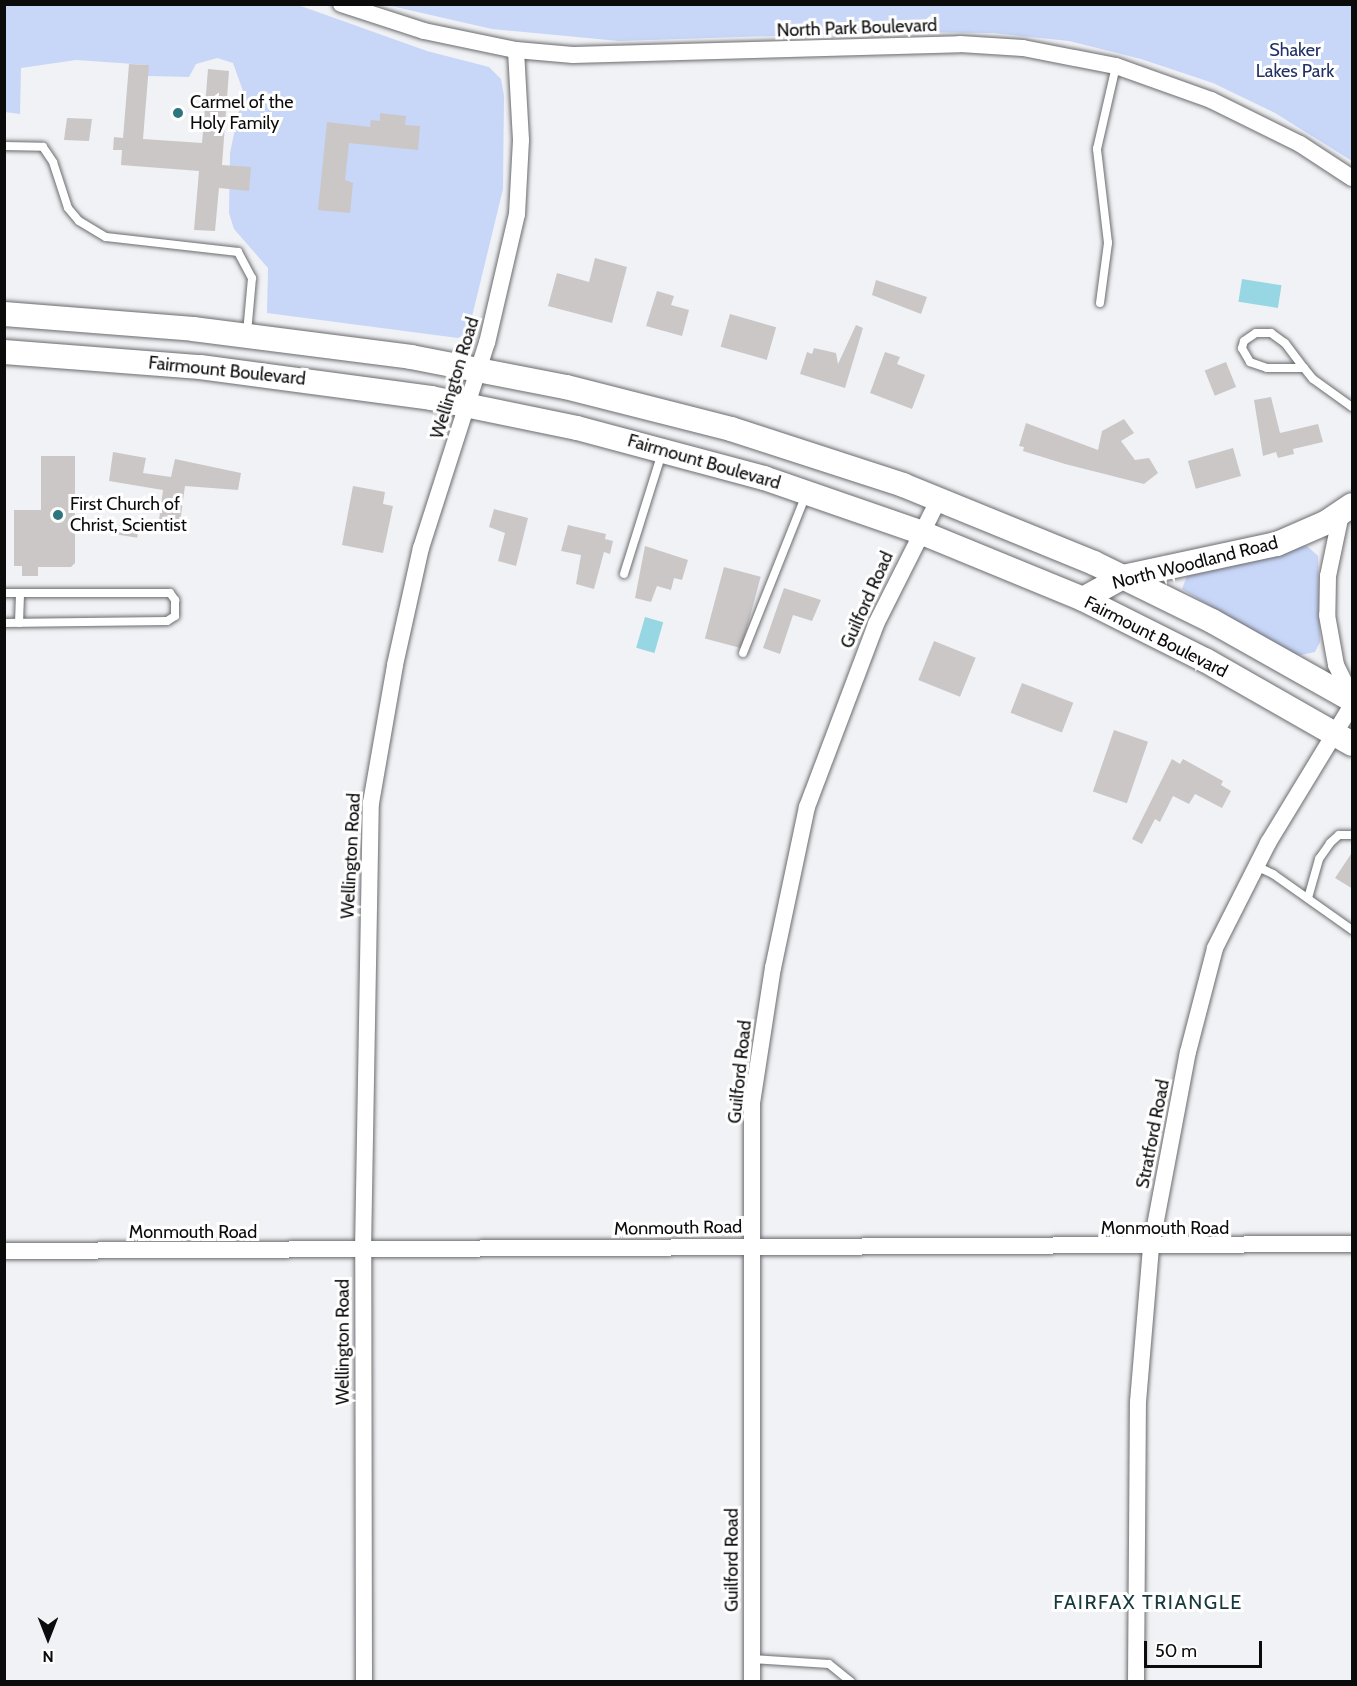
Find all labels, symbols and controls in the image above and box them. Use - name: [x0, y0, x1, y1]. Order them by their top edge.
- street label: North Park Boulevard: [776, 14, 938, 42]
- park label: Shaker Lakes Park: [1256, 40, 1334, 82]
- place label: Carmel of the Holy Family: [190, 92, 294, 134]
- marker: Carmel of the Holy Family: [171, 106, 185, 120]
- street label: Wellington Road: [426, 315, 484, 441]
- street label: Fairmount Boulevard: [147, 352, 307, 390]
- street label: Fairmount Boulevard: [625, 430, 783, 494]
- place label: First Church of Christ, Scientist: [70, 494, 187, 536]
- marker: First Church of Christ, Scientist: [51, 508, 65, 522]
- street label: North Woodland Road: [1110, 532, 1280, 594]
- street label: Guilford Road: [836, 548, 898, 652]
- street label: Fairmount Boulevard: [1081, 592, 1231, 682]
- street label: Wellington Road: [337, 793, 365, 919]
- street label: Guilford Road: [724, 1019, 756, 1125]
- street label: Stratford Road: [1132, 1078, 1174, 1190]
- street label: Monmouth Road: [614, 1216, 742, 1240]
- street label: Monmouth Road: [1101, 1217, 1229, 1239]
- street label: Monmouth Road: [129, 1221, 257, 1243]
- street label: Wellington Road: [332, 1279, 354, 1405]
- street label: Guilford Road: [721, 1508, 743, 1612]
- district label: FAIRFAX TRIANGLE: [1053, 1590, 1243, 1614]
- north arrow: [18, 1608, 78, 1668]
- scale bar: [1147, 1629, 1266, 1667]
- text: 50 m: [1155, 1640, 1197, 1662]
- text: N: [42, 1647, 54, 1666]

